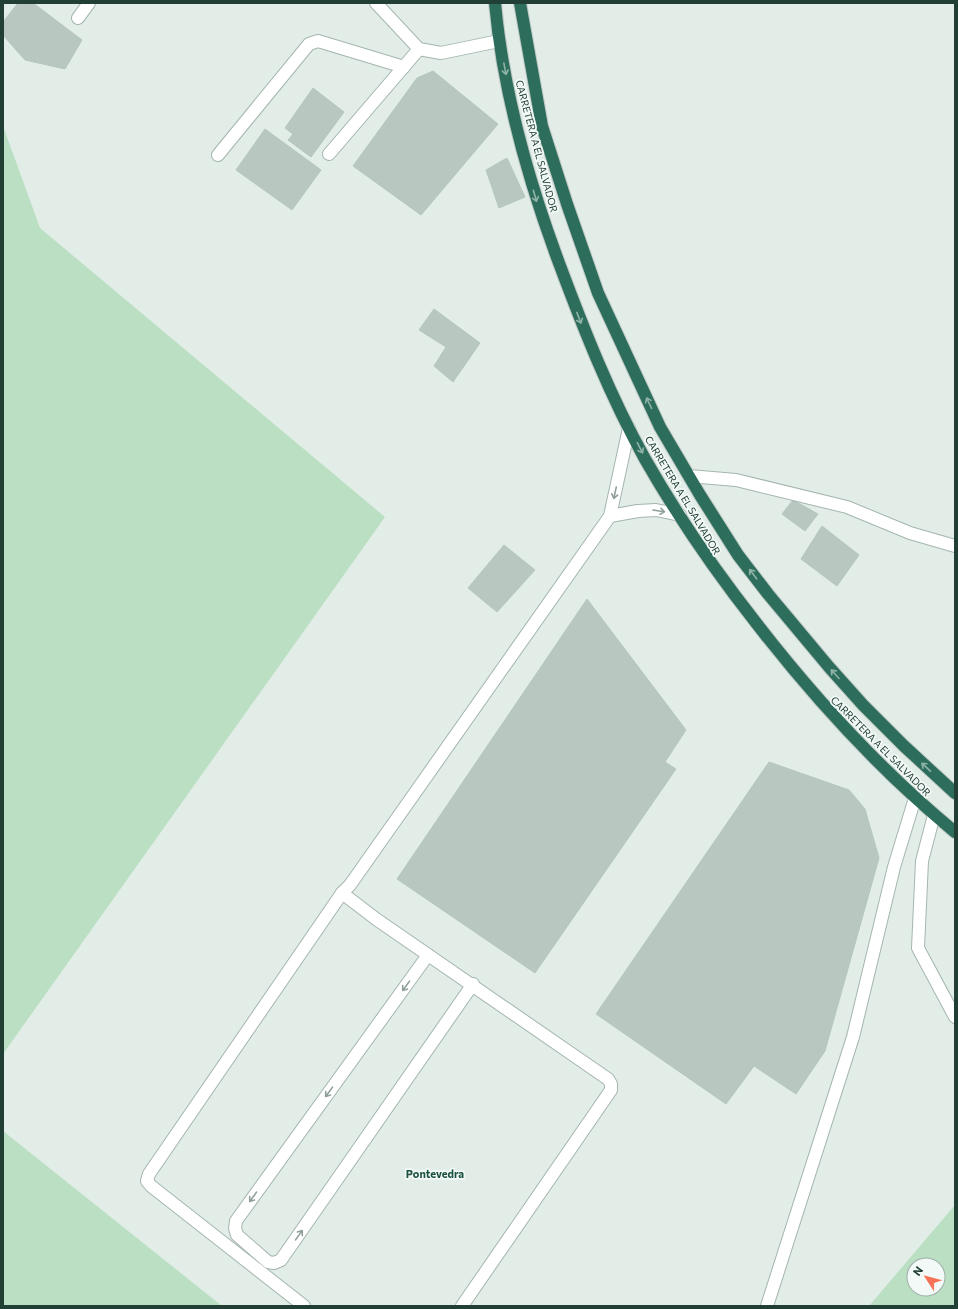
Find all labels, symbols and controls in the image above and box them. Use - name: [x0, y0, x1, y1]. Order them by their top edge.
- one-way arrow: [501, 62, 509, 75]
- street label: CARRETERA A EL SALVADOR: [514, 79, 561, 214]
- one-way arrow: [532, 189, 539, 202]
- one-way arrow: [576, 311, 584, 323]
- one-way arrow: [645, 397, 652, 409]
- street label: CARRETERA A EL SALVADOR: [643, 433, 723, 557]
- one-way arrow: [636, 442, 644, 454]
- one-way arrow: [611, 486, 619, 499]
- one-way arrow: [652, 507, 665, 515]
- one-way arrow: [748, 568, 757, 579]
- one-way arrow: [830, 669, 840, 679]
- street label: CARRETERA A EL SALVADOR: [829, 694, 934, 799]
- one-way arrow: [921, 762, 931, 772]
- one-way arrow: [401, 980, 410, 991]
- one-way arrow: [325, 1086, 334, 1097]
- district label: Pontevedra: [406, 1167, 464, 1180]
- one-way arrow: [249, 1191, 258, 1202]
- one-way arrow: [295, 1229, 303, 1240]
- north arrow: [906, 1257, 946, 1297]
- text: N: [910, 1264, 925, 1278]

